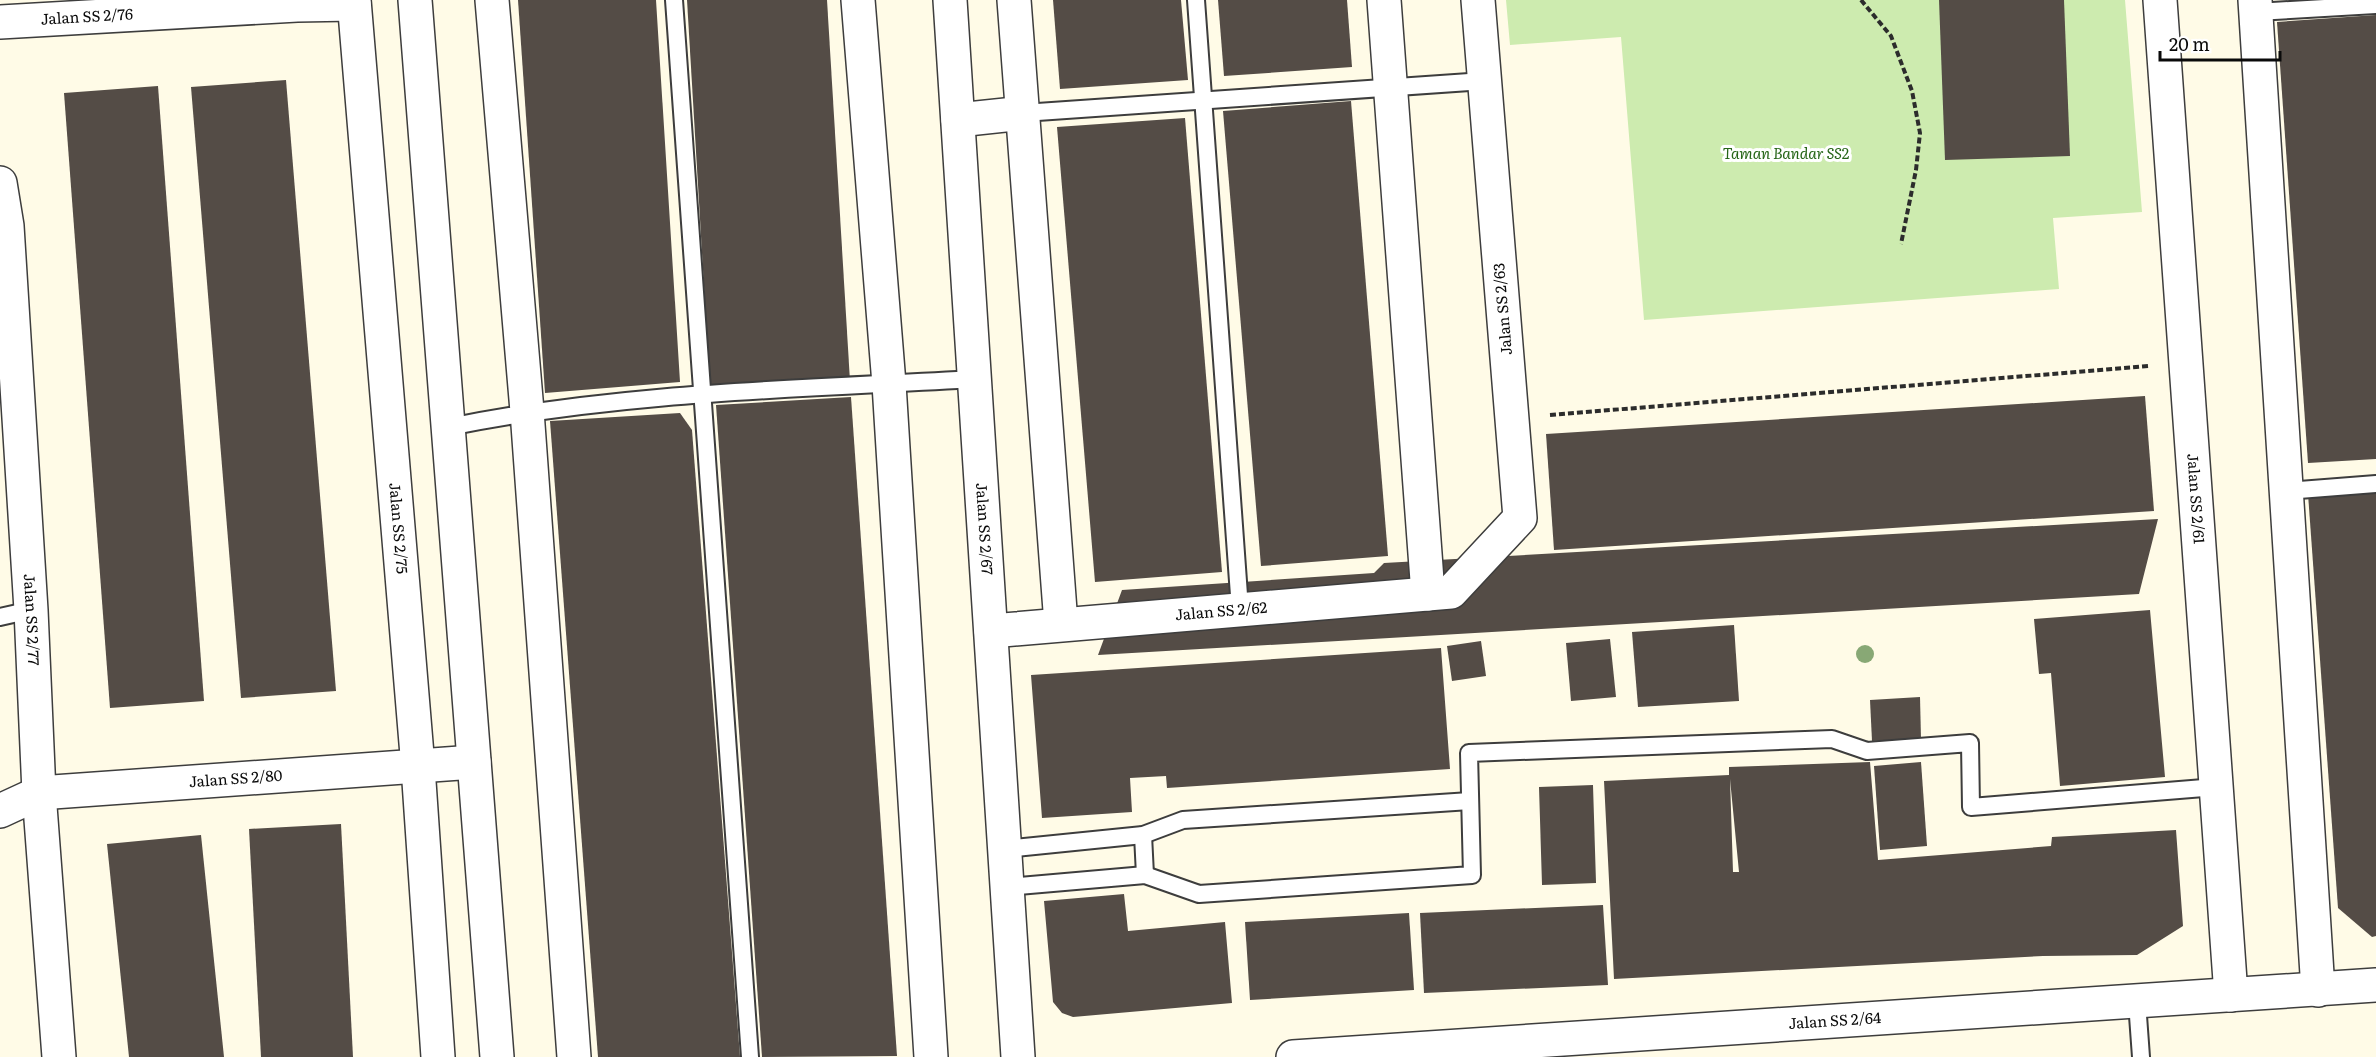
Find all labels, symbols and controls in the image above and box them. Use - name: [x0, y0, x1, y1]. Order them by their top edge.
- street label: Jalan SS 2/76: [40, 1, 134, 30]
- scale bar: [2160, 24, 2280, 62]
- text: 20 m: [2169, 30, 2210, 57]
- park label: Taman Bandar SS2: [1723, 141, 1850, 164]
- street label: Jalan SS 2/63: [1486, 262, 1517, 356]
- street label: Jalan SS 2/61: [2182, 452, 2212, 545]
- street label: Jalan SS 2/75: [384, 481, 415, 575]
- street label: Jalan SS 2/67: [971, 482, 1000, 576]
- street label: Jalan SS 2/77: [19, 573, 46, 666]
- street label: Jalan SS 2/62: [1174, 595, 1268, 625]
- street label: Jalan SS 2/80: [188, 763, 283, 792]
- street label: Jalan SS 2/64: [1787, 1005, 1882, 1034]

